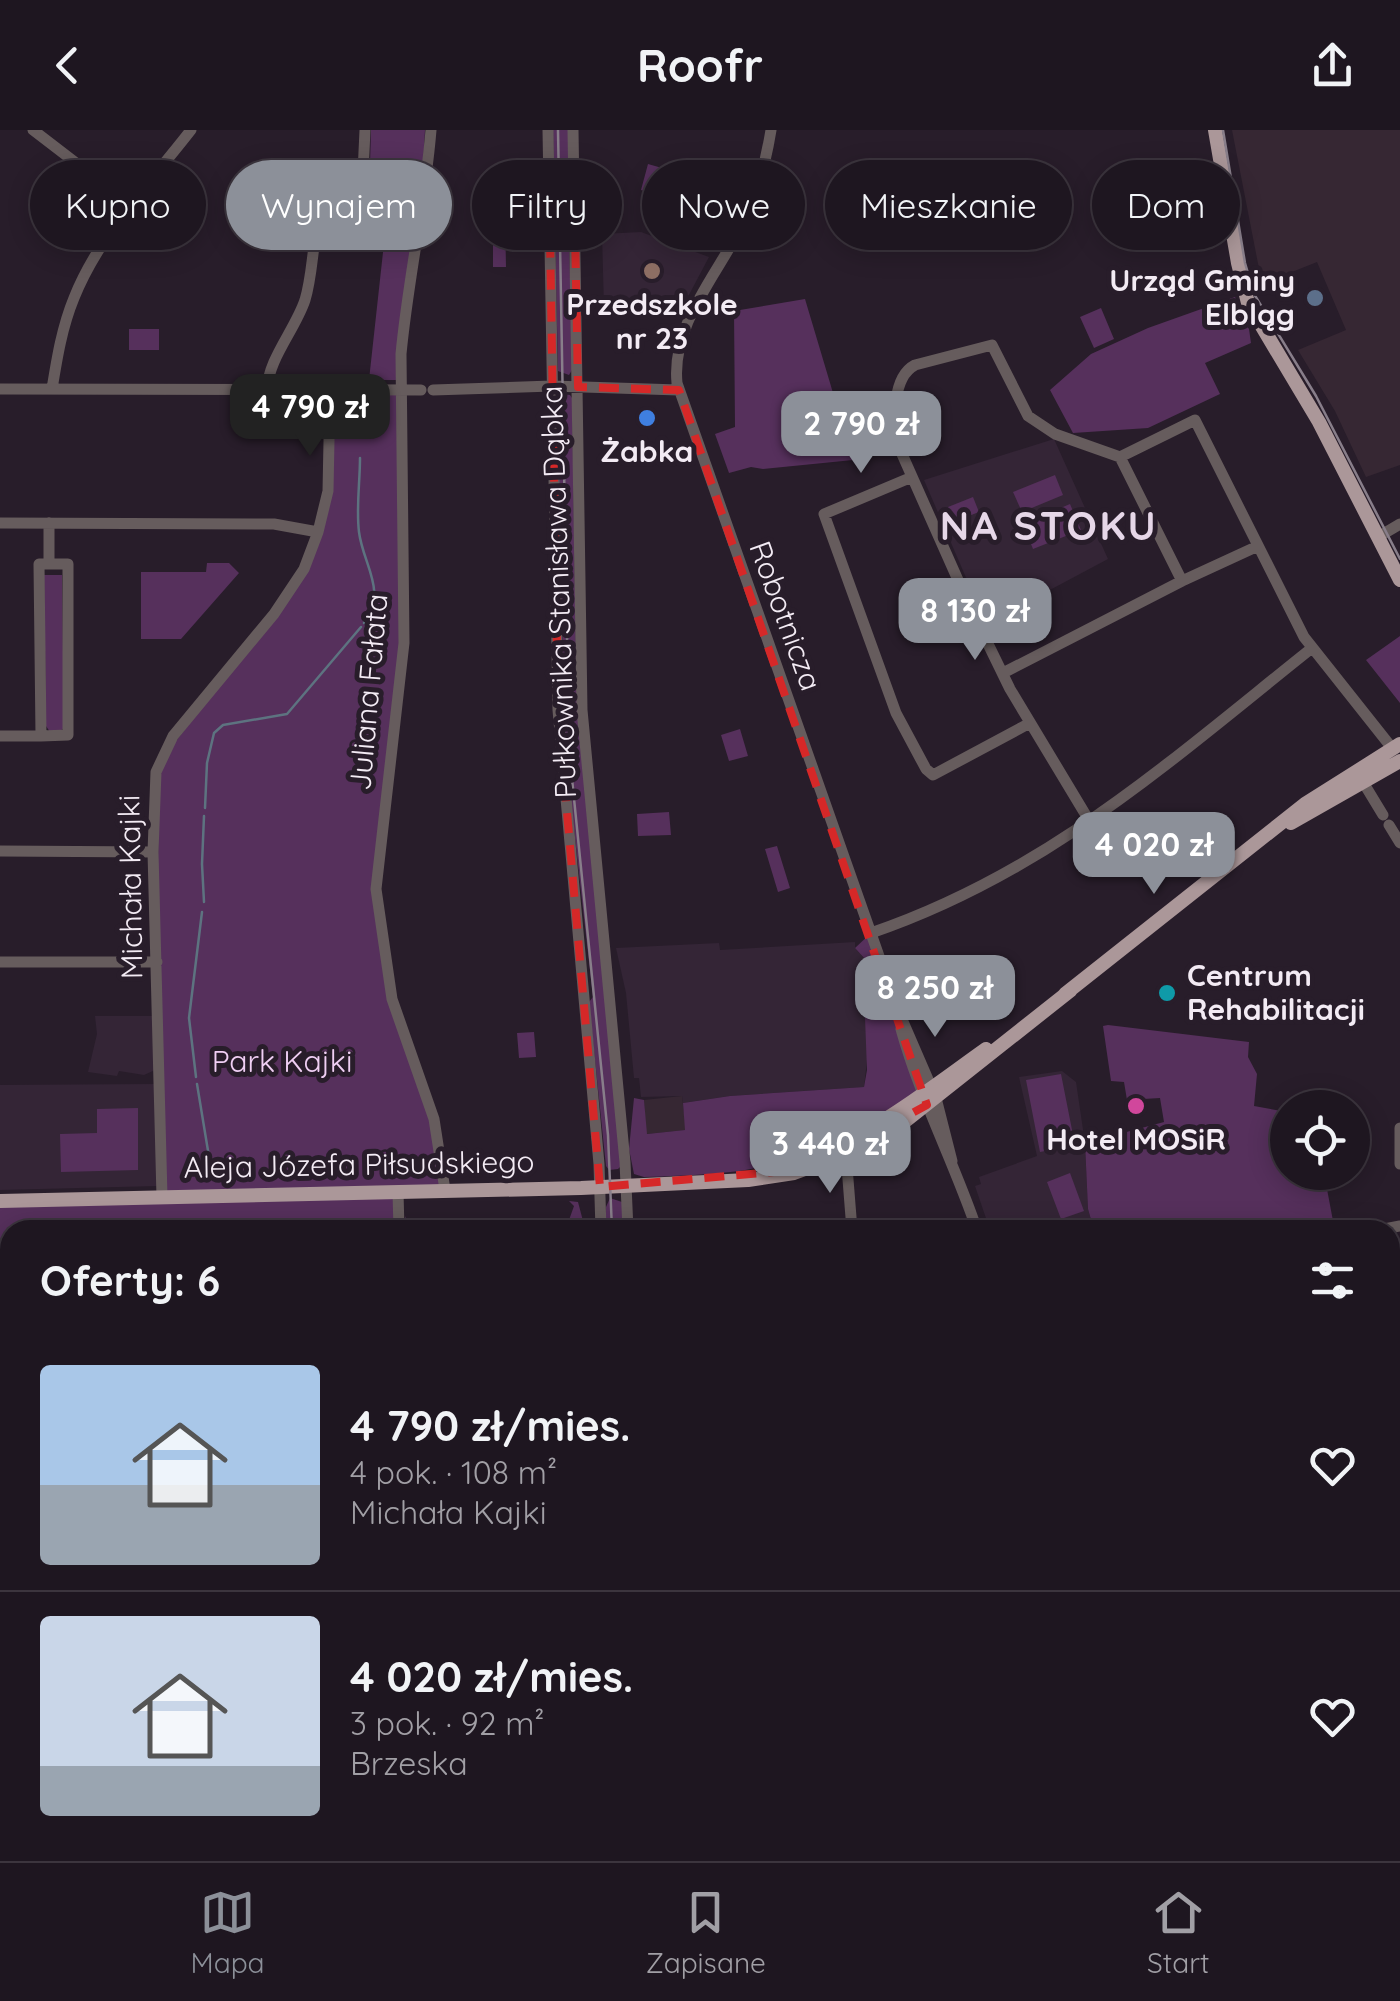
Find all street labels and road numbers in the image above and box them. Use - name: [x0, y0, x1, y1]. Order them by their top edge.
- street label: Pułkownika Stanisława Dąbka: [532, 385, 584, 799]
- street label: Robotnicza: [741, 536, 831, 696]
- street label: Juliana Fałata: [340, 592, 396, 792]
- street label: Michała Kajki: [109, 795, 151, 979]
- street label: Aleja Józefa Piłsudskiego: [183, 1142, 535, 1186]

